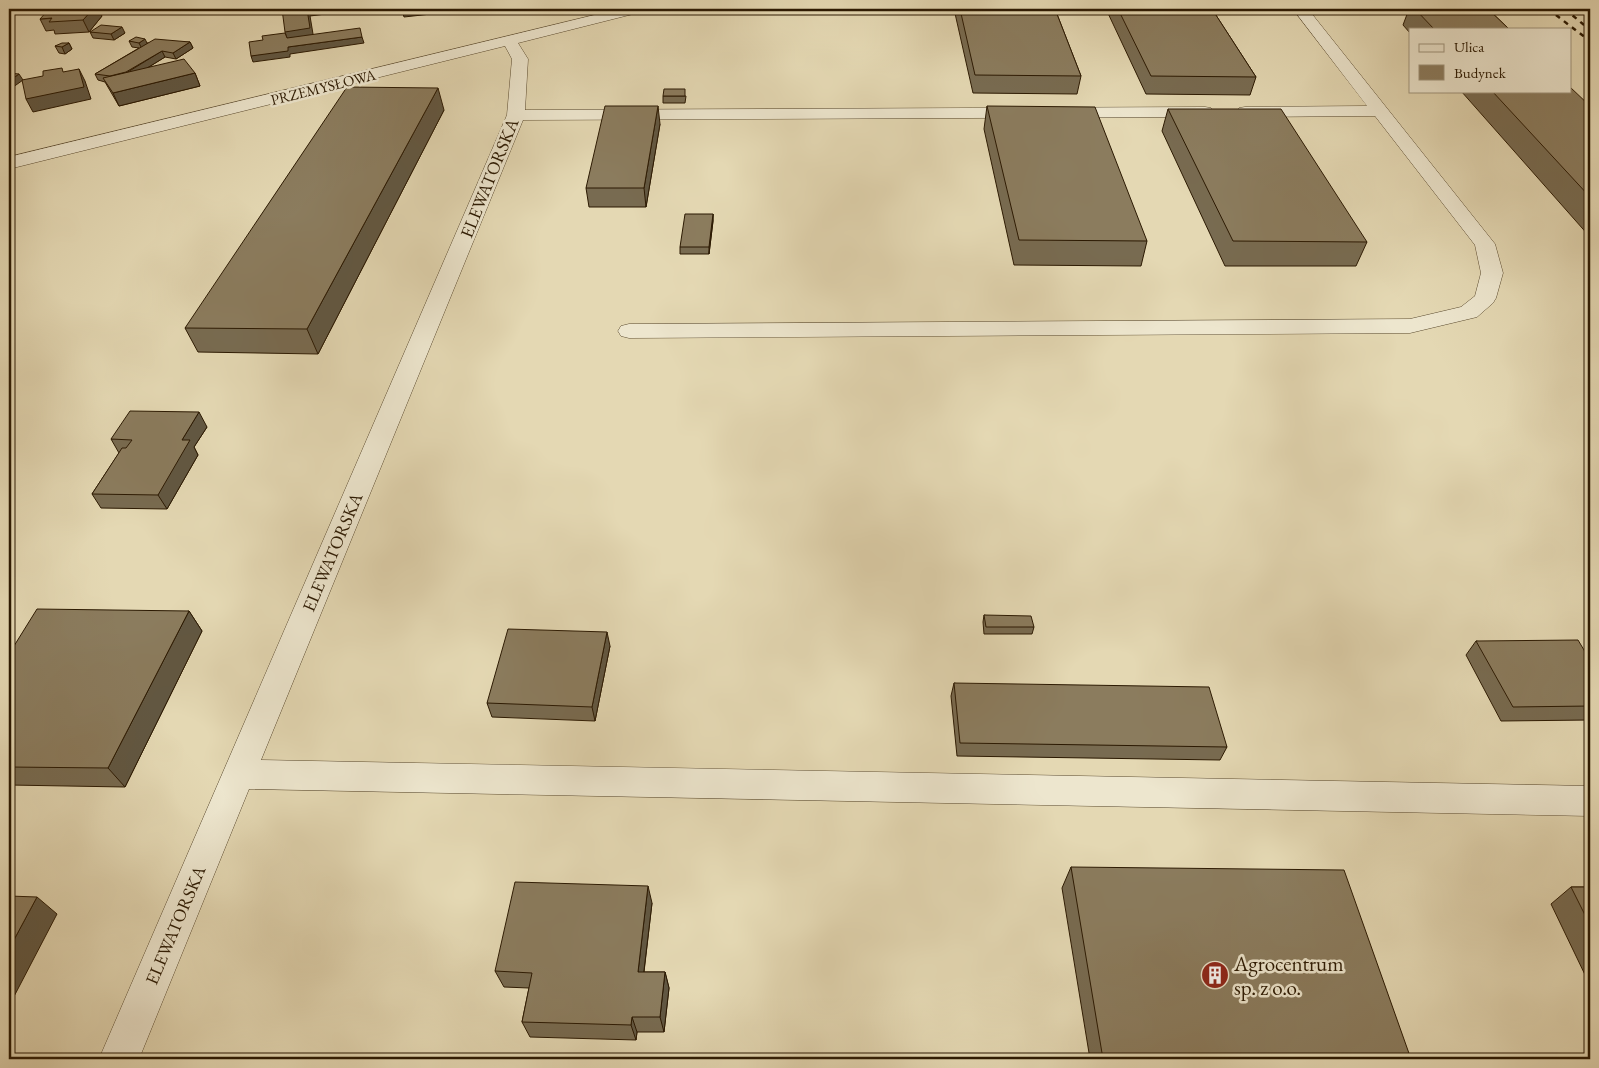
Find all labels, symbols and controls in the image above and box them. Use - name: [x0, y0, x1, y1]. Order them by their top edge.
- legend: [1409, 28, 1572, 92]
- text: Ulica: [1454, 37, 1484, 56]
- text: Budynek: [1454, 63, 1507, 82]
- street label: PRZEMYSŁOWA: [269, 65, 378, 109]
- street label: ELEWATORSKA: [455, 114, 524, 241]
- street label: ELEWATORSKA: [297, 489, 368, 615]
- street label: ELEWATORSKA: [140, 862, 211, 988]
- place label: Agrocentrum sp. z o.o.: [1233, 950, 1344, 1001]
- building icon: Agrocentrum sp. z o.o.: [1200, 960, 1230, 990]

